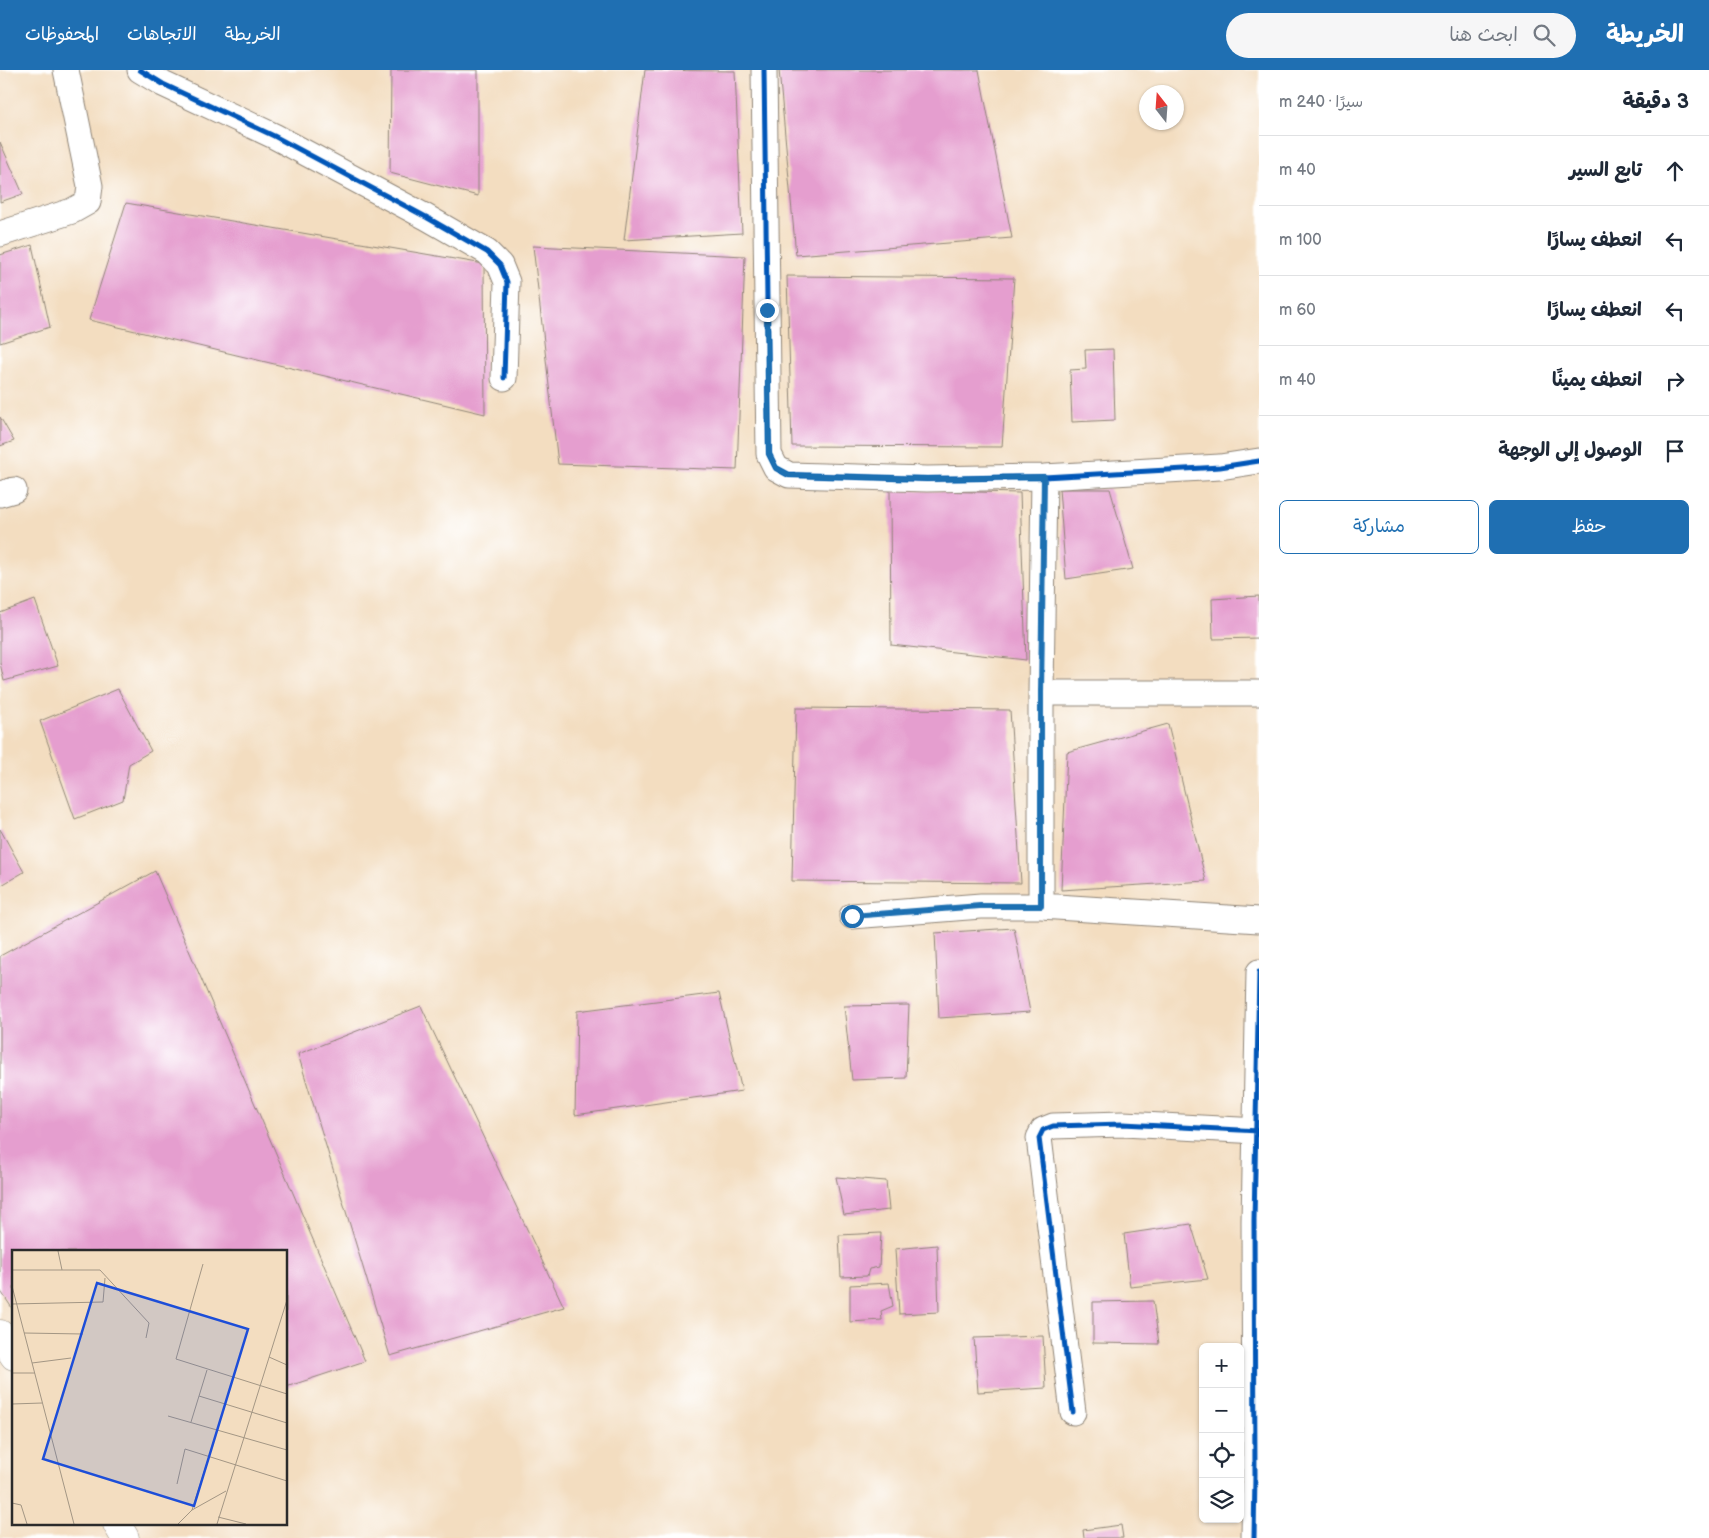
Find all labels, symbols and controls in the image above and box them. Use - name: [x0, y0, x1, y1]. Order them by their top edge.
- search box: [1226, 13, 1576, 58]
- text: الخريطة: [1606, 20, 1684, 49]
- icon: search: [1530, 21, 1558, 49]
- text: المحفوظات: [25, 24, 99, 45]
- text: الاتجاهات: [127, 24, 197, 45]
- text: الخريطة: [225, 24, 281, 45]
- text: ابحث هنا: [1449, 24, 1518, 47]
- north arrow: [1139, 85, 1184, 130]
- text: 3 دقيقة: [1623, 89, 1689, 114]
- text: سيرًا · 240 m: [1279, 93, 1363, 112]
- icon: ahead: [1661, 157, 1689, 185]
- text: تابع السير: [1569, 159, 1642, 182]
- text: 40 m: [1279, 161, 1316, 180]
- icon: left: [1661, 227, 1689, 255]
- text: انعطف يسارًا: [1547, 229, 1642, 252]
- text: 100 m: [1279, 231, 1322, 250]
- icon: left: [1661, 297, 1689, 325]
- route end: [756, 299, 779, 322]
- text: انعطف يسارًا: [1547, 299, 1642, 322]
- text: 60 m: [1279, 301, 1316, 320]
- icon: right: [1661, 367, 1689, 395]
- text: انعطف يمينًا: [1552, 369, 1642, 392]
- text: 40 m: [1279, 371, 1316, 390]
- icon: arrive: [1661, 437, 1689, 465]
- text: الوصول إلى الوجهة: [1498, 439, 1642, 462]
- button: مشاركة: [1279, 500, 1479, 554]
- button: حفظ: [1489, 500, 1689, 554]
- route start: [841, 905, 864, 928]
- inset map: [12, 1250, 288, 1526]
- map controls: [1199, 1343, 1244, 1523]
- button: +: [1199, 1343, 1244, 1388]
- button: −: [1199, 1388, 1244, 1433]
- button: locate: [1199, 1433, 1244, 1478]
- button: layers: [1199, 1478, 1244, 1523]

